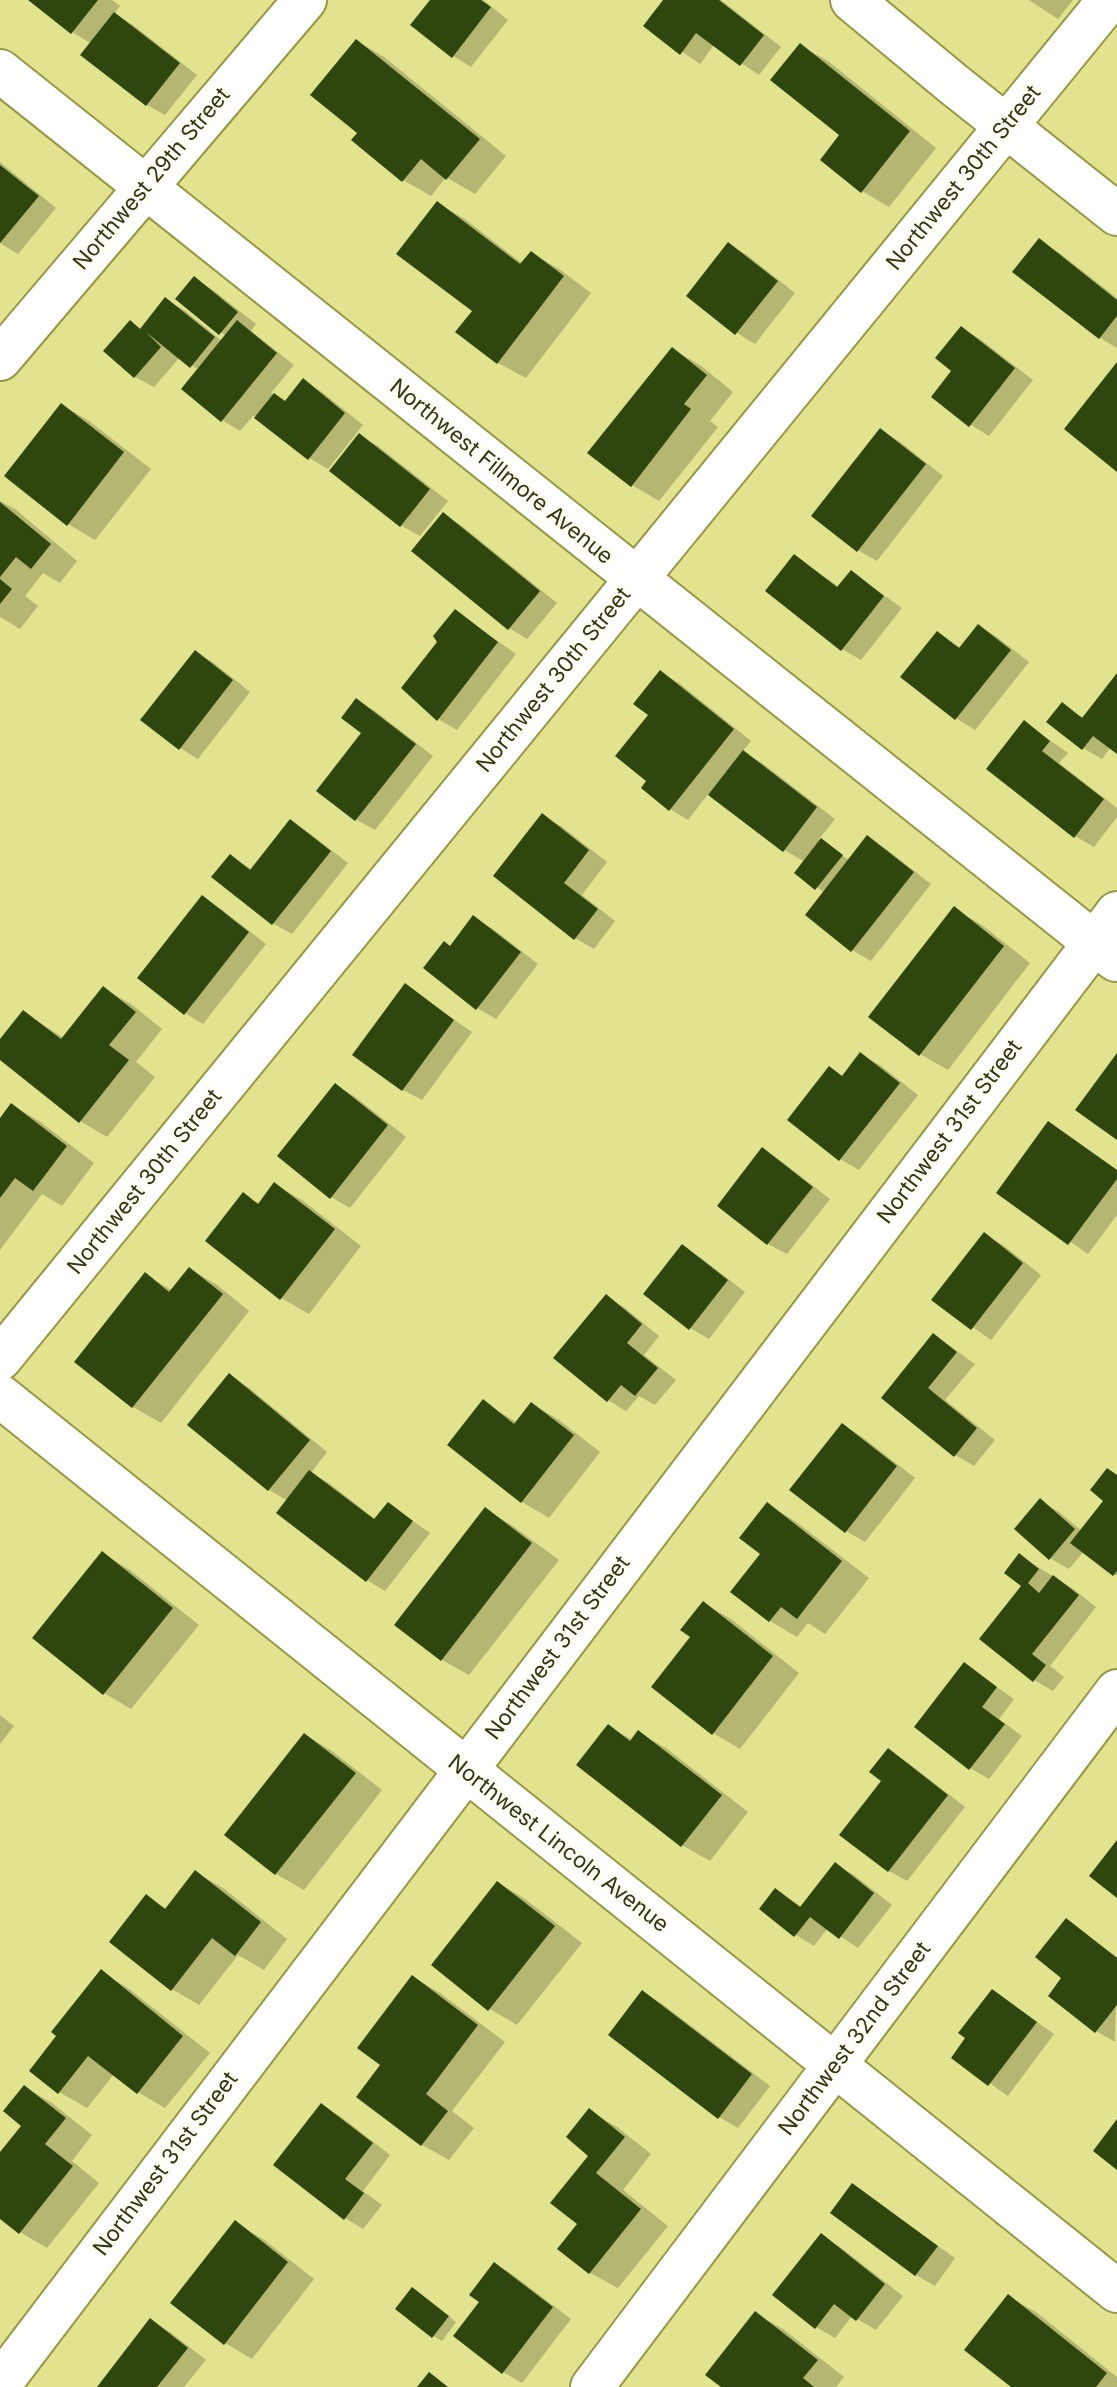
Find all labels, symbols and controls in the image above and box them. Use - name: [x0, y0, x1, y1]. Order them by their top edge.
- street label: Northwest 30th Street: [881, 80, 1047, 276]
- street label: Northwest 29th Street: [68, 82, 236, 276]
- street label: Northwest Fillmore Avenue: [384, 374, 618, 570]
- street label: Northwest 30th Street: [471, 582, 637, 778]
- street label: Northwest 31st Street: [872, 1035, 1028, 1229]
- street label: Northwest 30th Street: [62, 1084, 228, 1280]
- street label: Northwest 31st Street: [480, 1551, 636, 1745]
- street label: Northwest Lincoln Avenue: [443, 1750, 673, 1938]
- street label: Northwest 32nd Street: [774, 1937, 936, 2141]
- street label: Northwest 31st Street: [88, 2067, 244, 2261]

